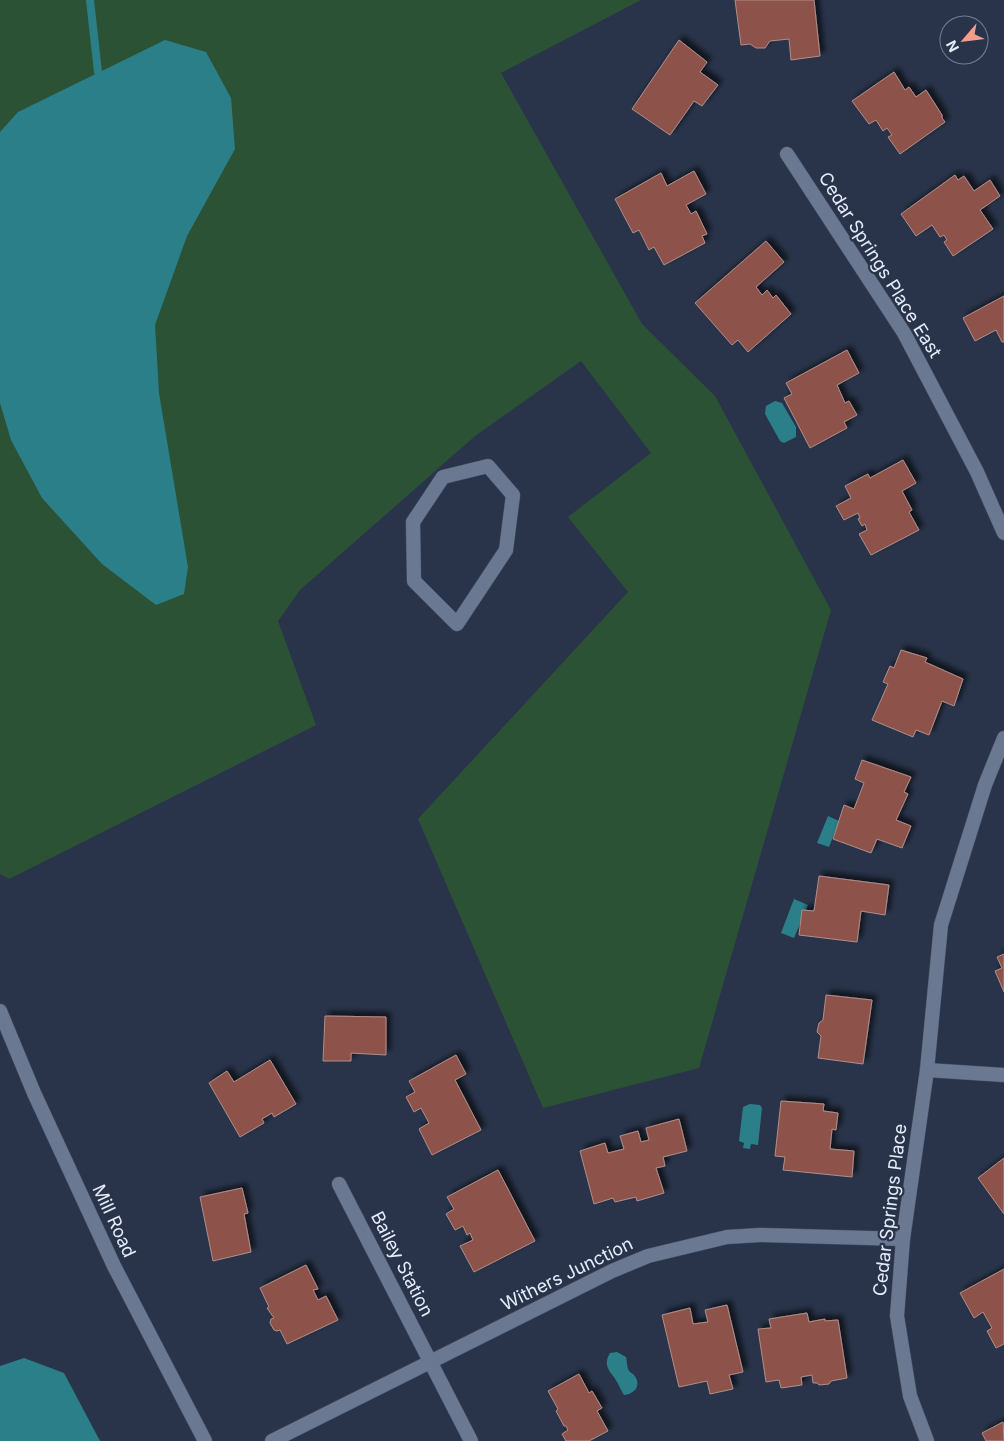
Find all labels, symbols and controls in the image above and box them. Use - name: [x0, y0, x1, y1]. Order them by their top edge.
- north arrow: [939, 15, 989, 65]
- text: N: [942, 38, 962, 55]
- street label: Cedar Springs Place East: [815, 168, 946, 362]
- street label: Cedar Springs Place: [869, 1123, 911, 1297]
- street label: Mill Road: [88, 1181, 140, 1260]
- street label: Bailey Station: [367, 1208, 438, 1320]
- street label: Withers Junction: [497, 1233, 636, 1315]

